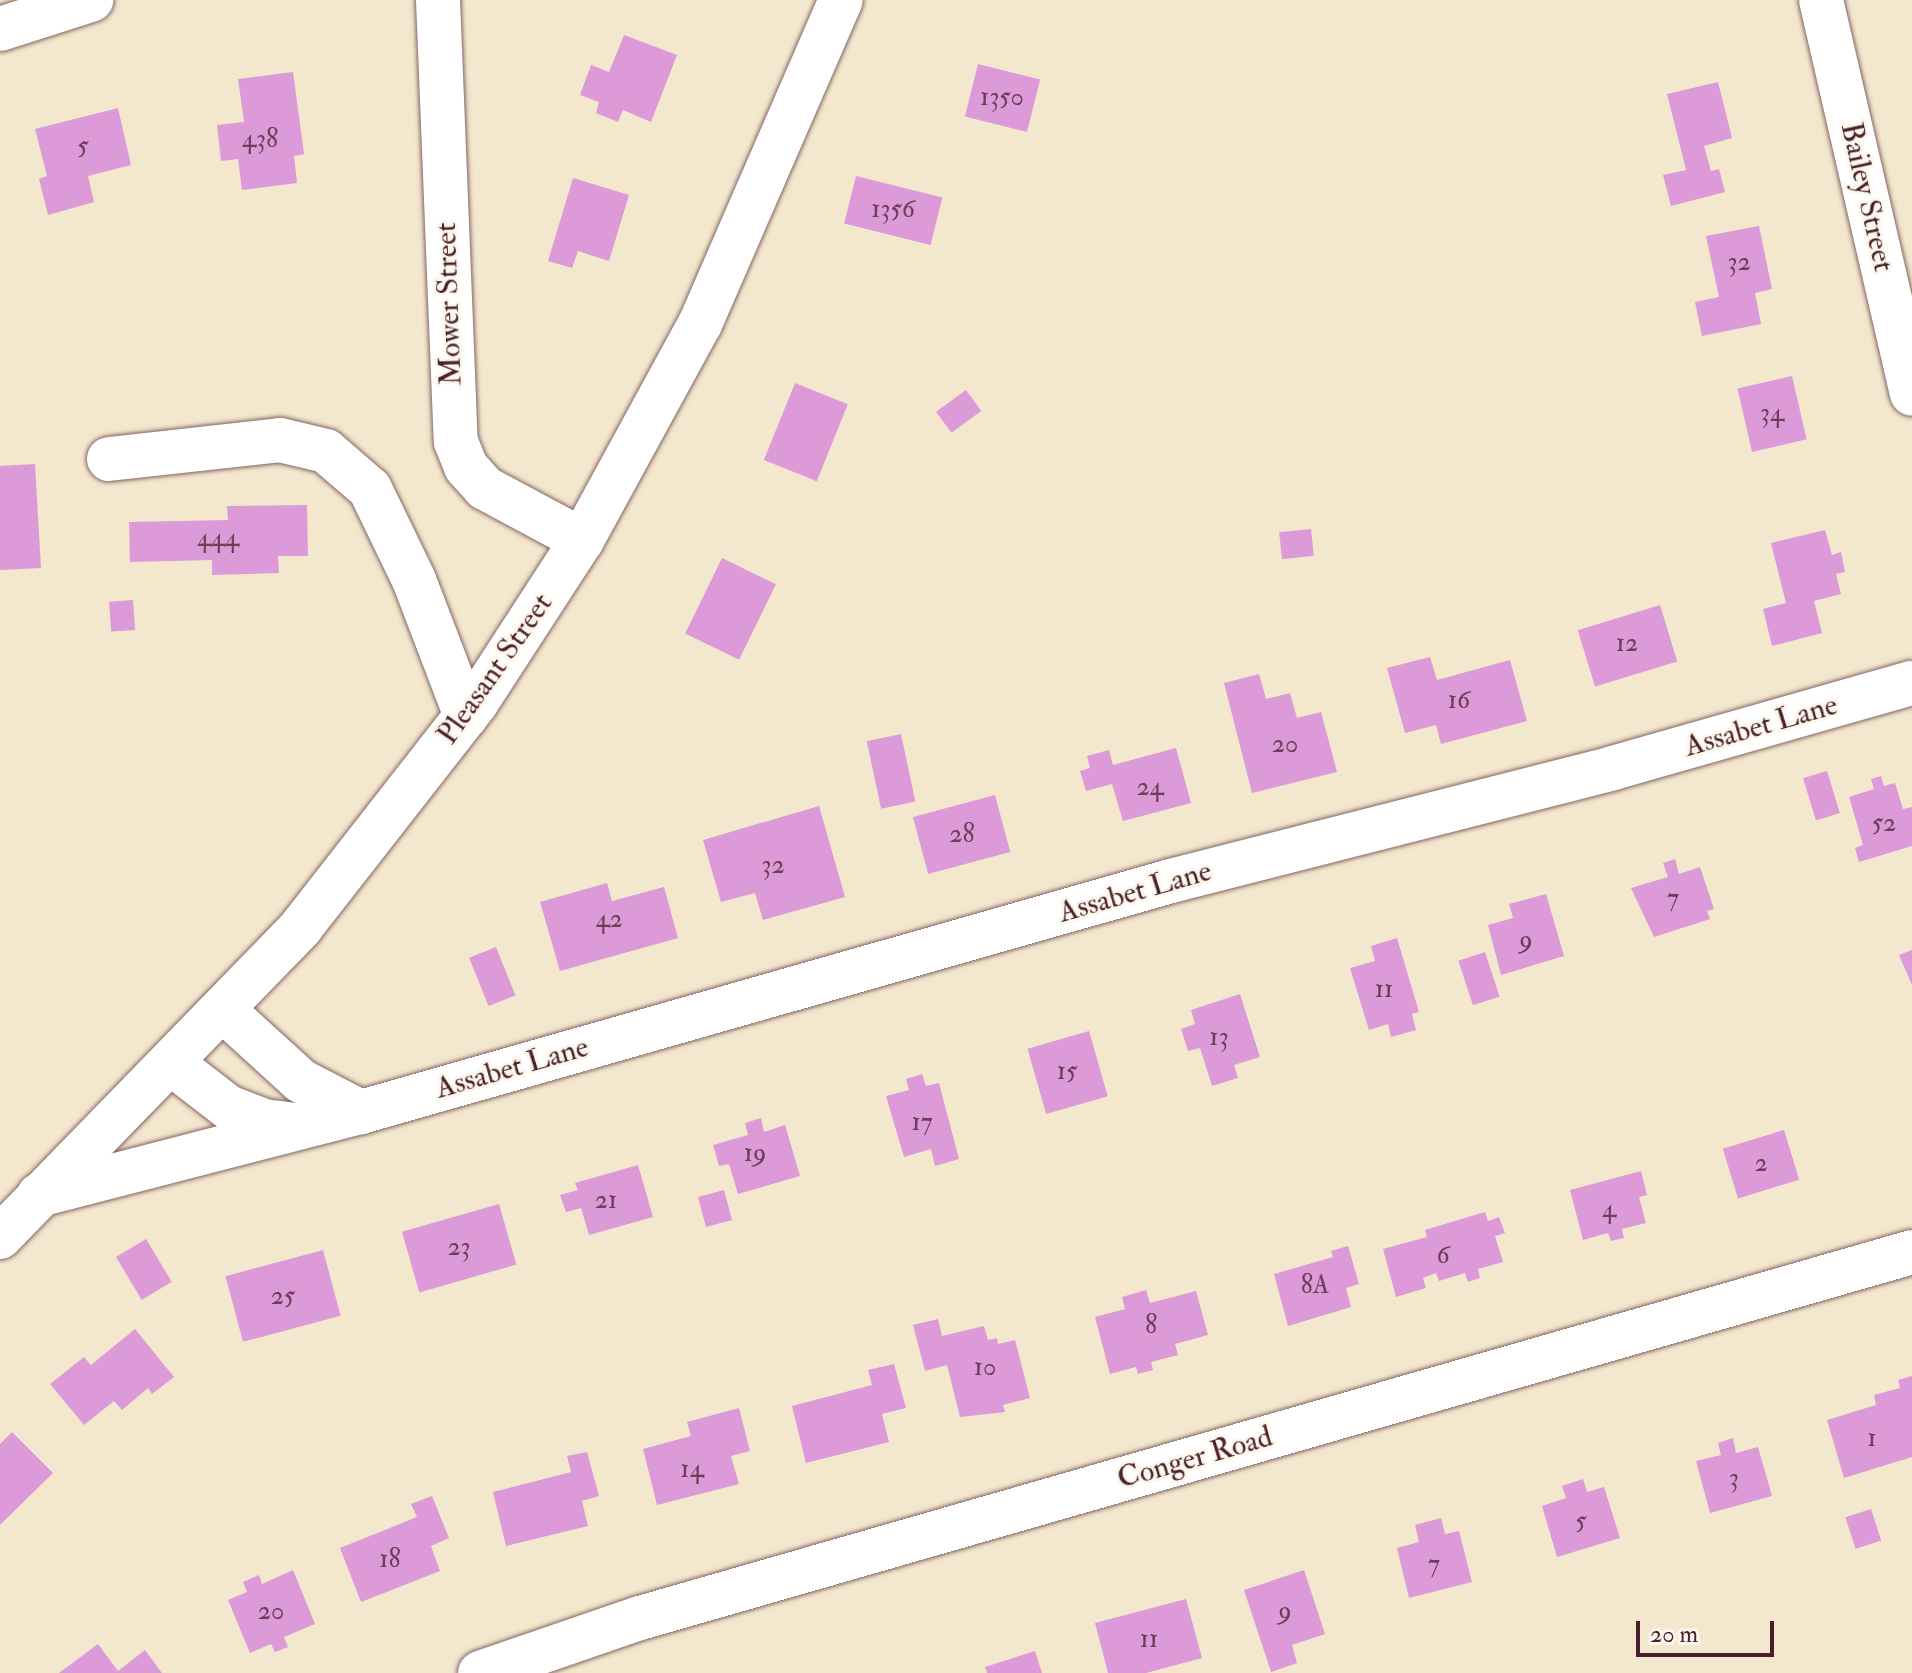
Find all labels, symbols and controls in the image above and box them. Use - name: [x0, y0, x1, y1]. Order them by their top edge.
- house number: 1350: [980, 82, 1024, 114]
- street label: Bailey Street: [1832, 119, 1902, 275]
- house number: 438: [242, 124, 278, 156]
- house number: 5: [77, 131, 89, 163]
- house number: 1356: [871, 194, 915, 226]
- street label: Mower Street: [428, 222, 470, 386]
- house number: 32: [1727, 247, 1751, 279]
- house number: 34: [1760, 398, 1784, 430]
- house number: 444: [197, 523, 239, 555]
- street label: Pleasant Street: [430, 586, 560, 752]
- house number: 12: [1616, 628, 1638, 660]
- house number: 16: [1448, 685, 1470, 717]
- street label: Assabet Lane: [1680, 687, 1842, 765]
- house number: 20: [1272, 729, 1298, 761]
- house number: 24: [1136, 772, 1164, 804]
- house number: 52: [1872, 808, 1896, 840]
- house number: 28: [949, 819, 975, 851]
- house number: 32: [761, 850, 785, 882]
- street label: Assabet Lane: [1054, 853, 1216, 931]
- house number: 7: [1667, 883, 1679, 915]
- house number: 42: [595, 904, 623, 936]
- house number: 9: [1519, 925, 1533, 957]
- house number: 11: [1375, 974, 1393, 1006]
- house number: 13: [1209, 1022, 1229, 1054]
- street label: Assabet Lane: [431, 1029, 593, 1107]
- house number: 15: [1057, 1056, 1077, 1088]
- house number: 17: [911, 1107, 933, 1139]
- house number: 19: [744, 1138, 766, 1170]
- house number: 2: [1754, 1148, 1768, 1180]
- house number: 21: [595, 1185, 617, 1217]
- house number: 4: [1602, 1194, 1616, 1226]
- house number: 23: [447, 1232, 471, 1264]
- house number: 6: [1436, 1240, 1450, 1272]
- house number: 8A: [1301, 1270, 1329, 1302]
- house number: 25: [271, 1281, 295, 1313]
- house number: 8: [1145, 1310, 1157, 1342]
- house number: 10: [974, 1352, 996, 1384]
- street label: Conger Road: [1113, 1419, 1277, 1497]
- house number: 1: [1867, 1423, 1877, 1455]
- house number: 14: [680, 1454, 704, 1486]
- house number: 3: [1729, 1463, 1739, 1495]
- house number: 5: [1575, 1506, 1587, 1538]
- house number: 18: [379, 1544, 401, 1576]
- house number: 7: [1428, 1549, 1440, 1581]
- house number: 20: [258, 1596, 284, 1628]
- house number: 9: [1278, 1596, 1292, 1628]
- scale bar: [1640, 1605, 1778, 1655]
- text: 20 m: [1650, 1619, 1698, 1650]
- house number: 11: [1140, 1624, 1158, 1656]

